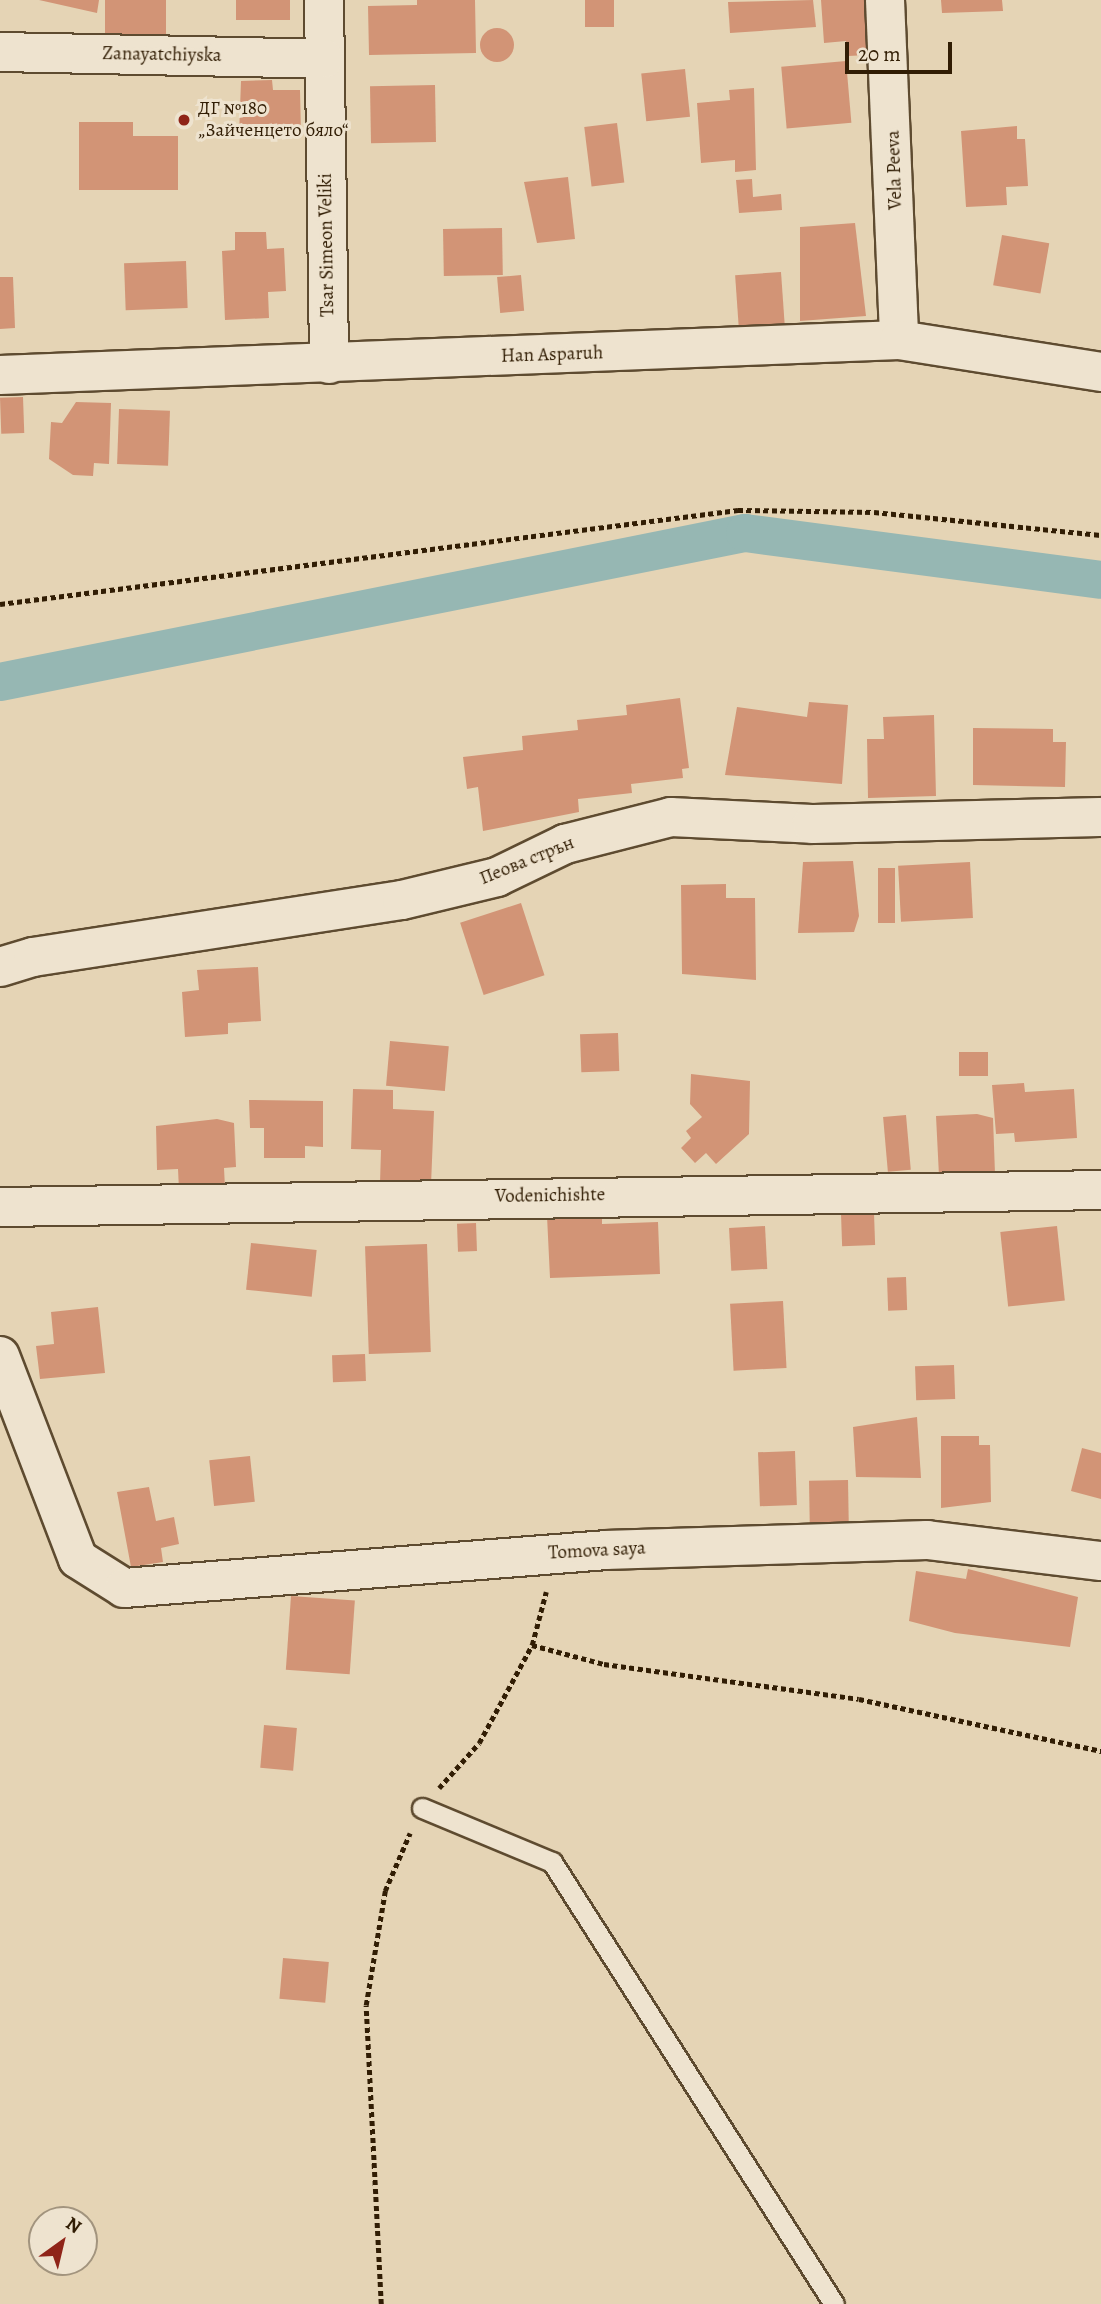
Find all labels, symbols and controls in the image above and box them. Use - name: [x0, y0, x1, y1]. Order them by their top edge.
- scale bar: [849, 28, 956, 72]
- text: 20 m: [858, 40, 901, 68]
- street label: Zanayatchiyska: [102, 43, 222, 67]
- place label: ДГ №180 „Зайченцето бяло“: [198, 98, 348, 142]
- marker: ДГ №180 „Зайченцето бяло“: [176, 112, 192, 128]
- street label: Vela Peeva: [882, 130, 908, 210]
- street label: Tsar Simeon Veliki: [314, 173, 340, 317]
- street label: Han Asparuh: [500, 342, 604, 368]
- street label: Пеова стрън: [476, 832, 578, 890]
- street label: Vodenichishte: [495, 1184, 605, 1208]
- street label: Tomova saya: [548, 1537, 646, 1565]
- north arrow: [28, 2206, 98, 2276]
- text: N: [61, 2211, 87, 2240]

